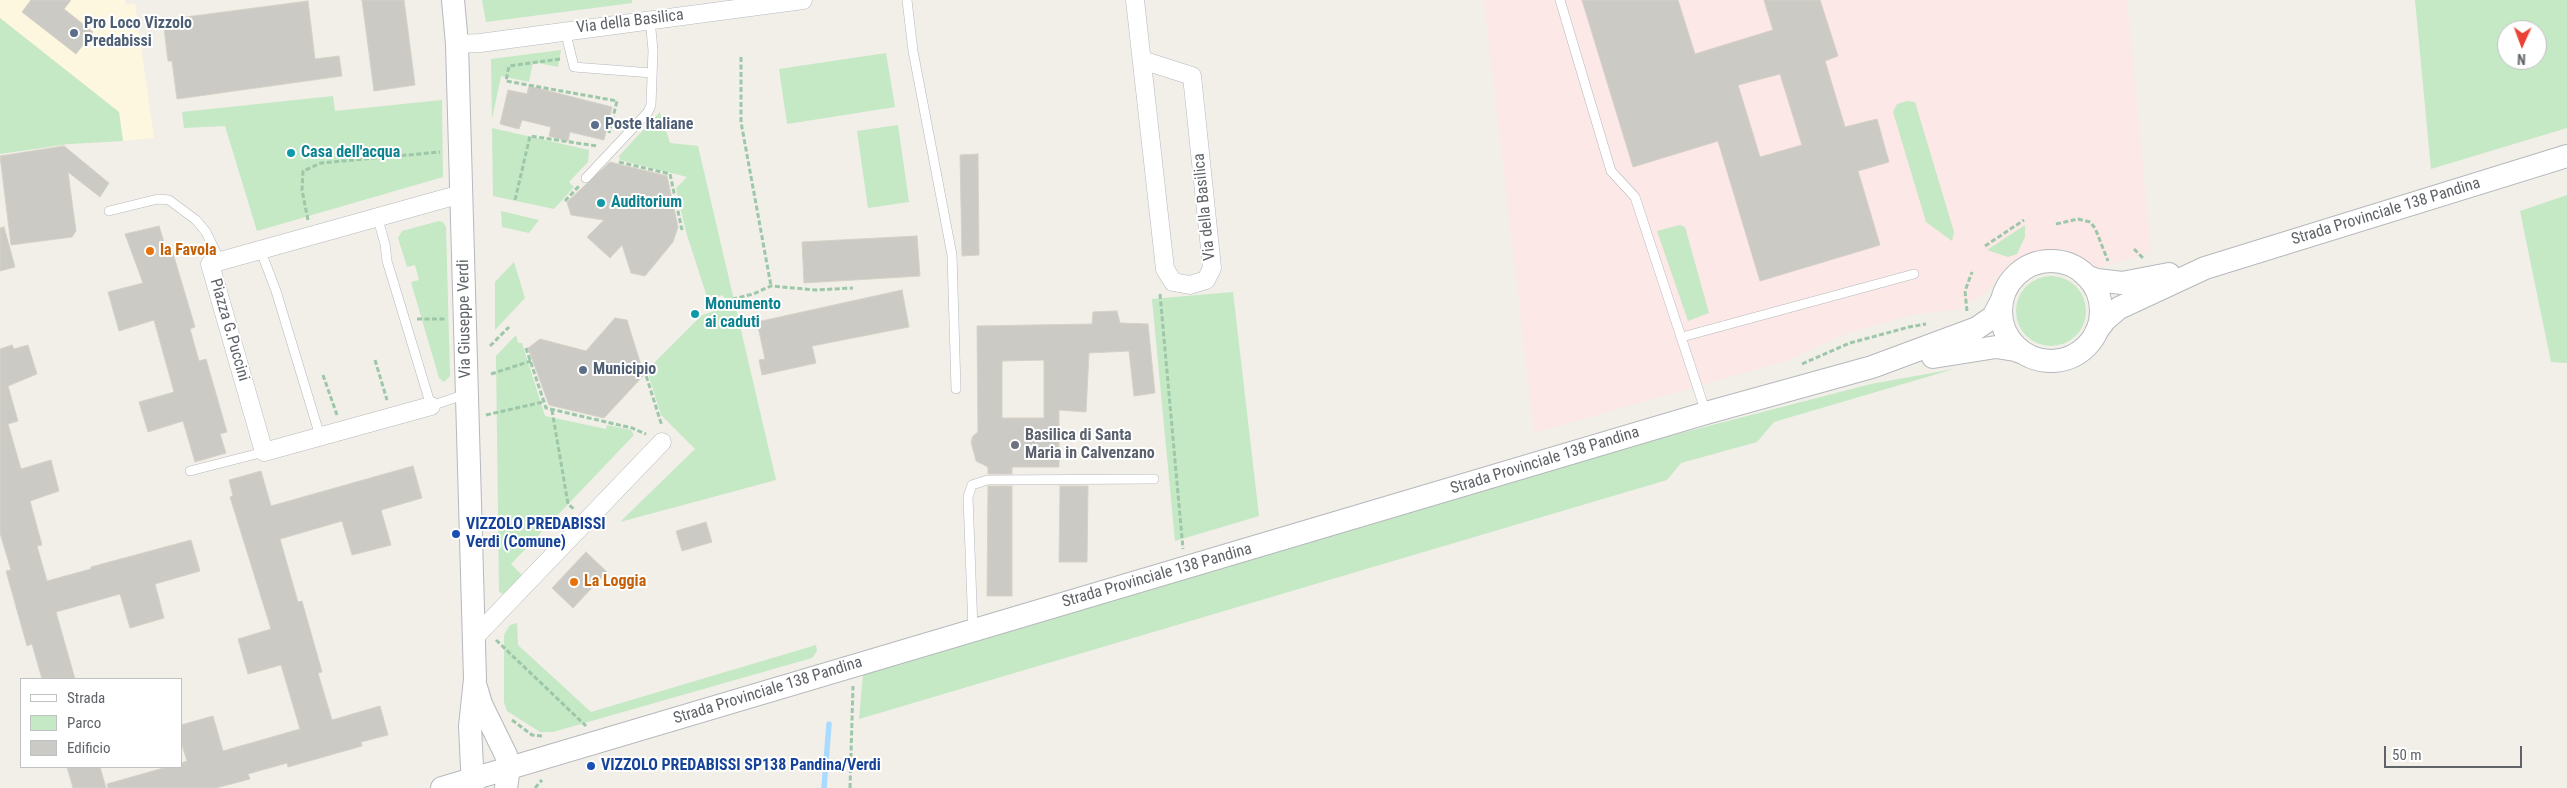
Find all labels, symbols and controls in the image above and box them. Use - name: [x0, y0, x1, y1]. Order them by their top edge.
- street label: Via della Basilica: [575, 6, 685, 38]
- place label: Pro Loco Vizzolo Predabissi: [84, 14, 192, 52]
- north arrow: [2497, 20, 2547, 70]
- marker: Pro Loco Vizzolo Predabissi: [68, 27, 80, 39]
- text: N: [2517, 51, 2526, 67]
- place label: Poste Italiane: [605, 115, 693, 135]
- marker: Poste Italiane: [589, 119, 601, 131]
- place label: Casa dell'acqua: [301, 143, 400, 163]
- marker: Casa dell'acqua: [285, 147, 297, 159]
- street label: Via della Basilica: [1190, 152, 1220, 262]
- street label: Strada Provinciale 138 Pandina: [2289, 174, 2483, 250]
- place label: Auditorium: [611, 193, 682, 213]
- marker: Auditorium: [595, 197, 607, 209]
- place label: la Favola: [160, 241, 217, 261]
- marker: la Favola: [144, 245, 156, 257]
- street label: Via Giuseppe Verdi: [454, 259, 476, 379]
- street label: Piazza G.Puccini: [205, 277, 253, 383]
- place label: Monumento ai caduti: [705, 295, 781, 333]
- marker: Monumento ai caduti: [689, 308, 701, 320]
- place label: Municipio: [593, 360, 656, 380]
- marker: Municipio: [577, 364, 589, 376]
- street label: Strada Provinciale 138 Pandina: [1448, 423, 1642, 499]
- place label: Basilica di Santa Maria in Calvenzano: [1025, 426, 1155, 464]
- marker: Basilica di Santa Maria in Calvenzano: [1009, 439, 1021, 451]
- place label: VIZZOLO PREDABISSI Verdi (Comune): [466, 515, 606, 553]
- marker: VIZZOLO PREDABISSI Verdi (Comune): [450, 528, 462, 540]
- street label: Strada Provinciale 138 Pandina: [1060, 540, 1254, 612]
- place label: La Loggia: [584, 572, 646, 592]
- marker: La Loggia: [568, 576, 580, 588]
- street label: Strada Provinciale 138 Pandina: [671, 653, 865, 729]
- legend: [20, 678, 182, 768]
- text: Strada: [67, 689, 105, 707]
- text: Parco: [67, 714, 101, 732]
- scale bar: [2387, 736, 2524, 768]
- text: Edificio: [67, 739, 110, 757]
- text: 50 m: [2392, 746, 2422, 764]
- place label: VIZZOLO PREDABISSI SP138 Pandina/Verdi: [601, 756, 881, 776]
- marker: VIZZOLO PREDABISSI SP138 Pandina/Verdi: [585, 760, 597, 772]

